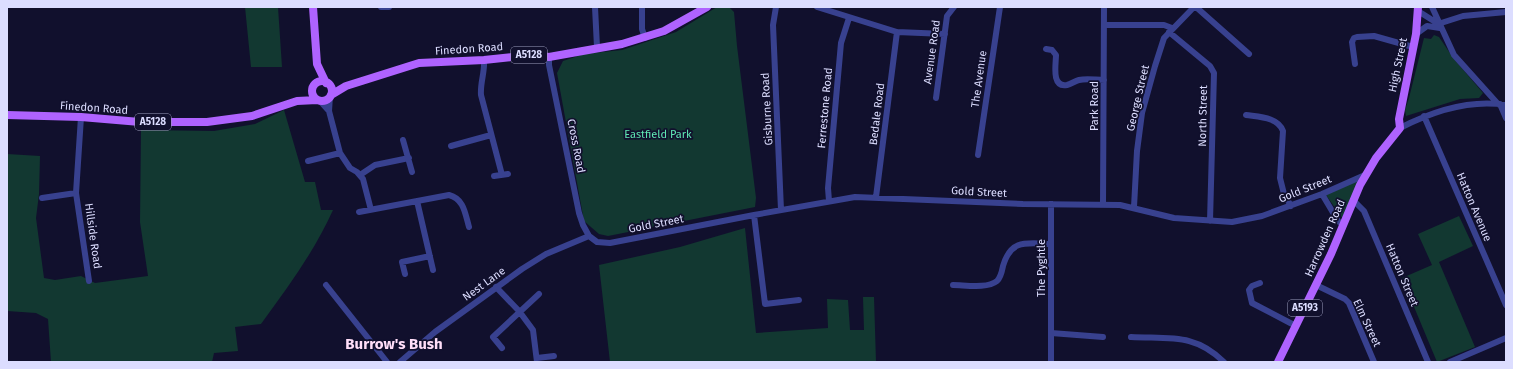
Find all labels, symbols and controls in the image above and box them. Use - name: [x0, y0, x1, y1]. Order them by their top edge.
- street label: Avenue Road: [921, 19, 943, 85]
- street label: High Street: [1386, 36, 1410, 94]
- street label: Finedon Road: [434, 40, 504, 58]
- road number: A5128: [511, 47, 547, 63]
- street label: The Avenue: [969, 50, 989, 108]
- street label: George Street: [1124, 64, 1152, 132]
- street label: Ferrestone Road: [815, 67, 835, 149]
- street label: Gisburne Road: [759, 72, 775, 146]
- street label: Park Road: [1088, 81, 1101, 131]
- street label: Bedale Road: [867, 82, 887, 146]
- street label: North Street: [1196, 85, 1210, 147]
- street label: Finedon Road: [59, 99, 129, 117]
- road number: A5128: [135, 114, 171, 130]
- street label: Cross Road: [564, 118, 588, 174]
- park label: Eastfield Park: [624, 128, 692, 141]
- street label: Hatton Avenue: [1454, 171, 1494, 243]
- street label: Gold Street: [1277, 172, 1333, 205]
- street label: Gold Street: [951, 184, 1007, 200]
- street label: Harrowden Road: [1302, 197, 1348, 279]
- street label: Hillside Road: [82, 202, 104, 270]
- street label: Gold Street: [627, 212, 685, 236]
- street label: The Pyghtle: [1035, 239, 1048, 297]
- street label: Hatton Street: [1383, 242, 1421, 308]
- street label: Nest Lane: [460, 264, 508, 304]
- street label: Elm Street: [1350, 297, 1384, 349]
- road number: A5193: [1288, 300, 1322, 316]
- district label: Burrow's Bush: [345, 335, 443, 353]

